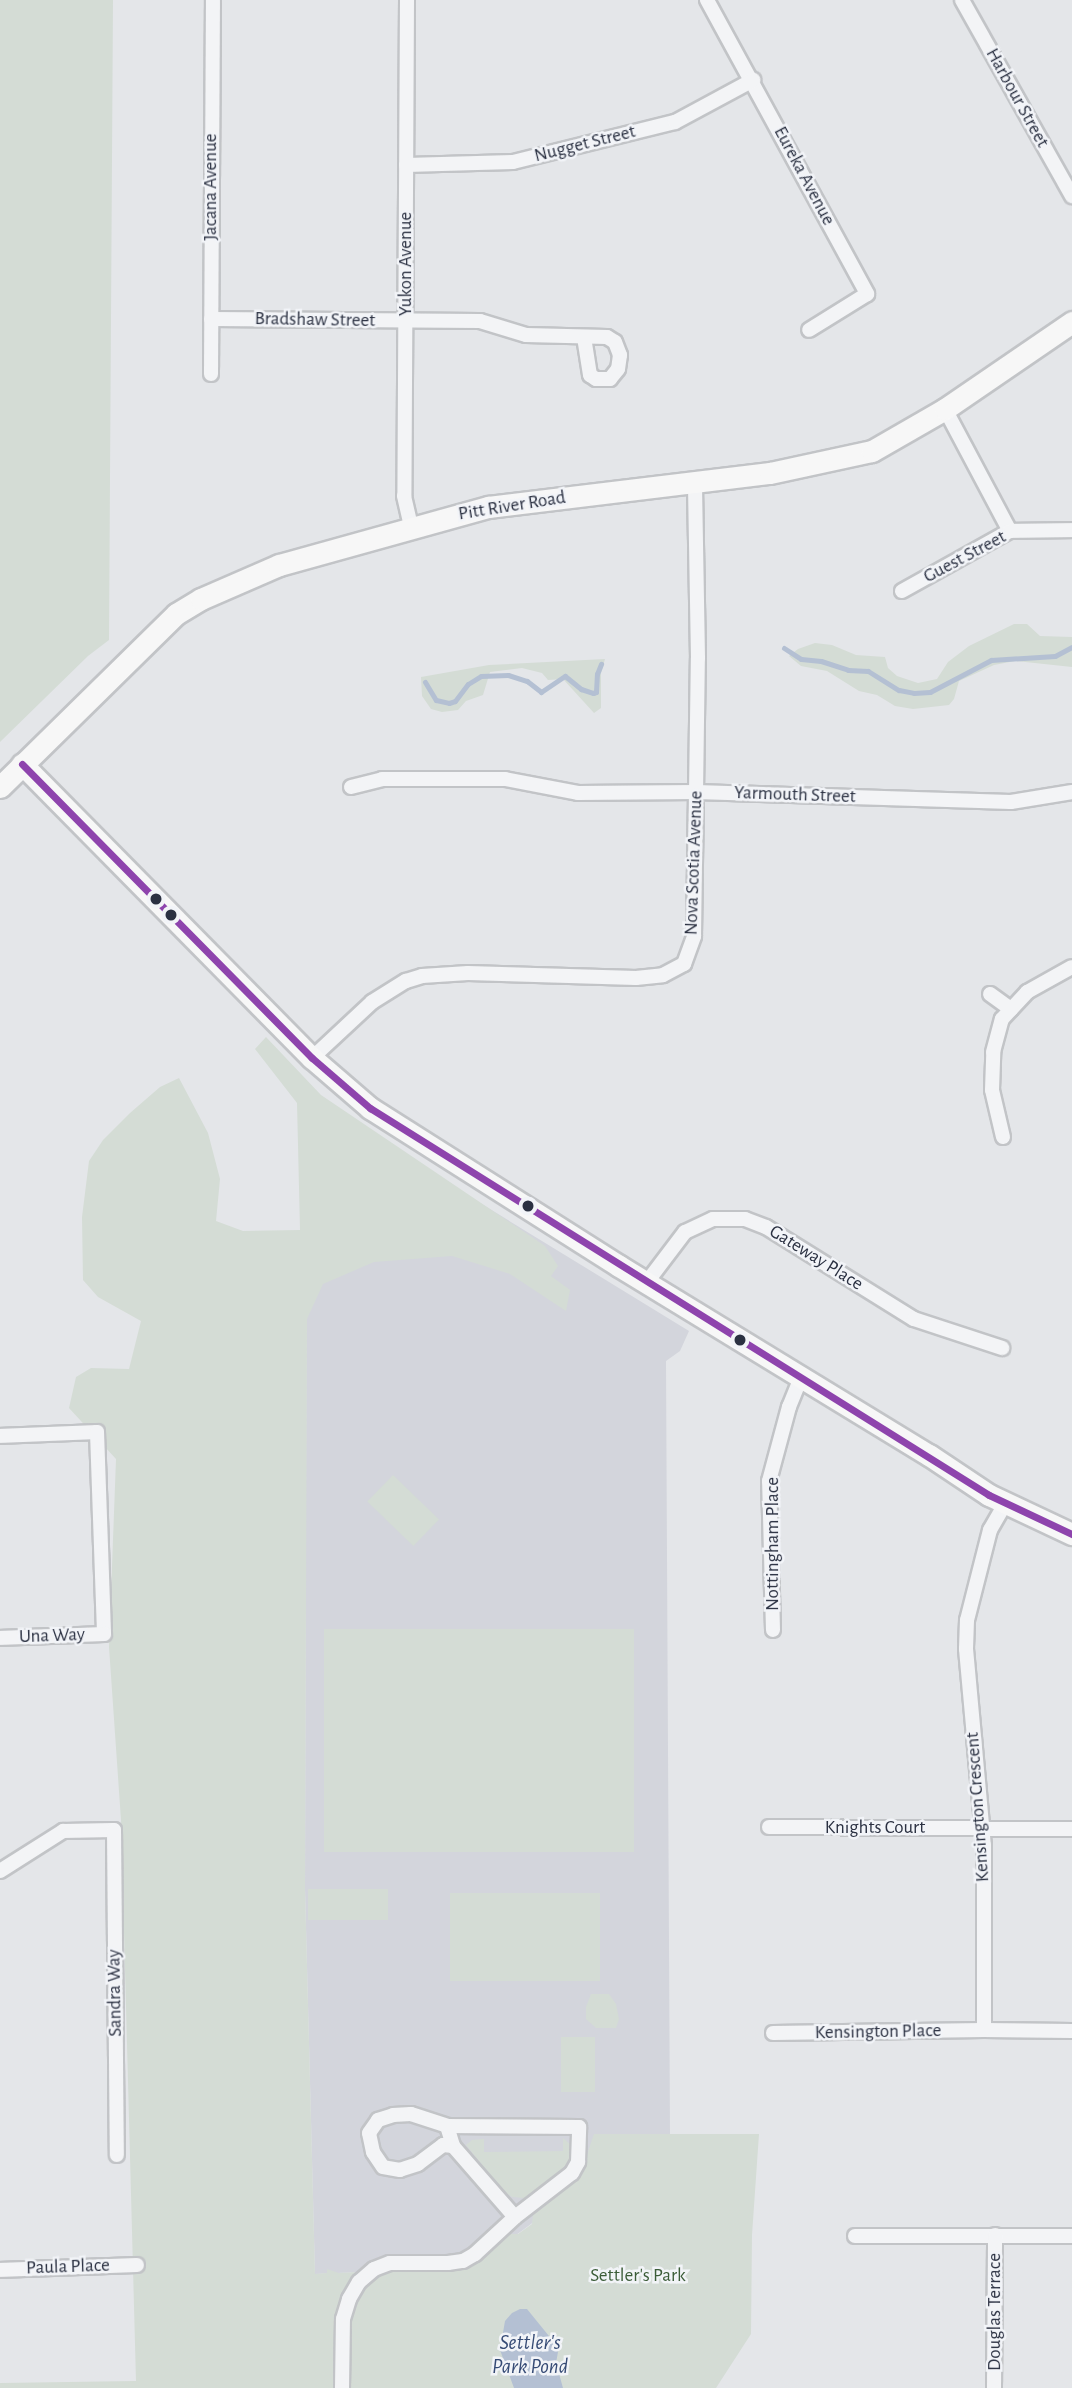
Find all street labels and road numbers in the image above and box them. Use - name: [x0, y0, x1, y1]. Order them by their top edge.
- street label: Harbour Street: [980, 44, 1054, 152]
- street label: Nugget Street: [532, 120, 638, 168]
- street label: Eureka Avenue: [768, 123, 840, 229]
- street label: Jacana Avenue: [200, 133, 222, 241]
- street label: Yukon Avenue: [395, 212, 417, 316]
- street label: Bradshaw Street: [254, 308, 376, 332]
- street label: Pitt River Road: [457, 486, 567, 526]
- street label: Guest Street: [920, 526, 1010, 588]
- street label: Yarmouth Street: [734, 781, 856, 809]
- street label: Nova Scotia Avenue: [680, 790, 708, 936]
- street label: Gateway Place: [765, 1220, 867, 1296]
- street label: Nottingham Place: [762, 1477, 784, 1611]
- street label: Una Way: [19, 1623, 85, 1649]
- street label: Kensington Crescent: [961, 1731, 995, 1883]
- street label: Knights Court: [825, 1817, 925, 1839]
- street label: Sandra Way: [103, 1949, 127, 2037]
- street label: Kensington Place: [815, 2019, 941, 2045]
- street label: Douglas Terrace: [984, 2253, 1006, 2371]
- street label: Paula Place: [26, 2254, 110, 2280]

